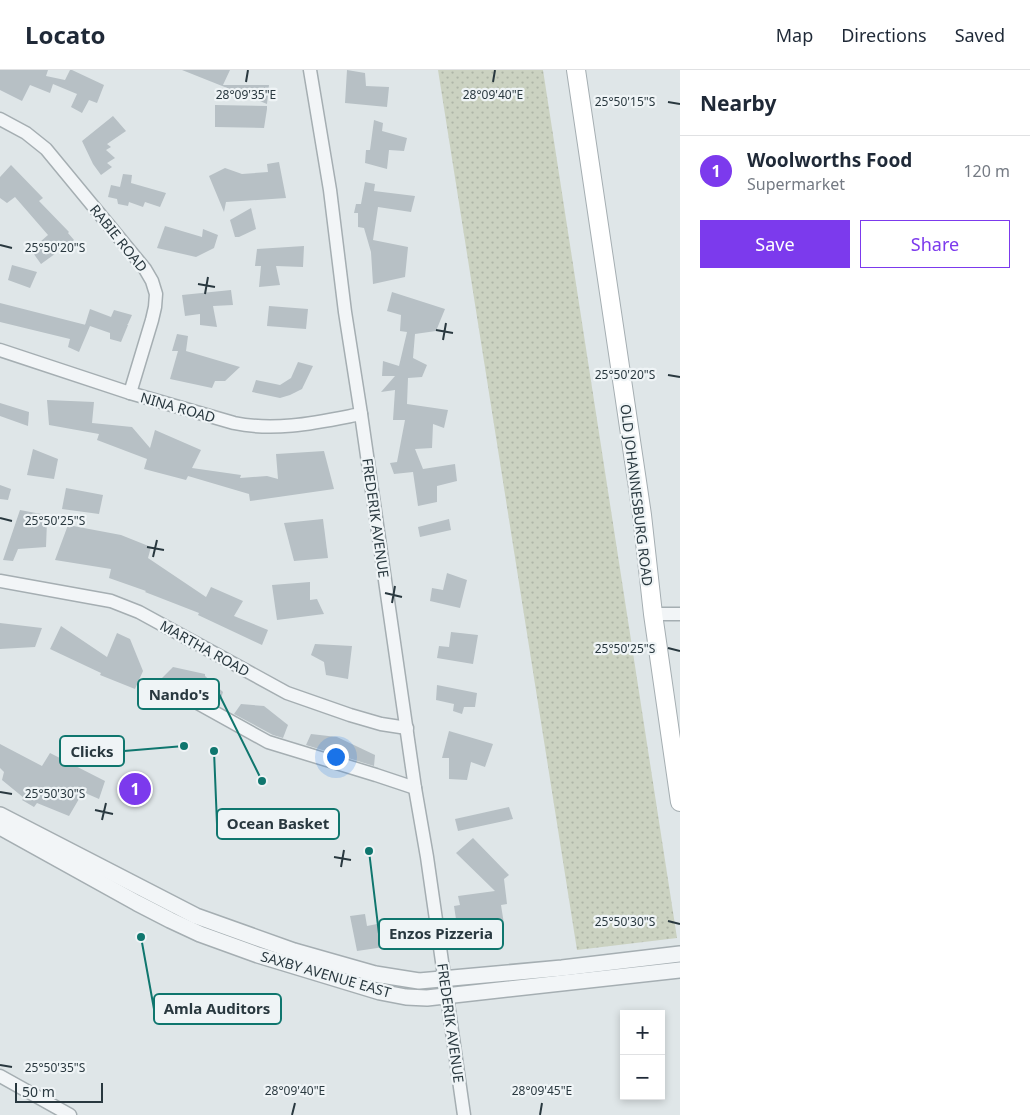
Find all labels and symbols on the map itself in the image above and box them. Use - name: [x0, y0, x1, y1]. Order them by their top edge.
- text: 28°09'35"E: [216, 86, 276, 103]
- text: 28°09'40"E: [463, 86, 523, 103]
- text: 25°50'15"S: [595, 93, 656, 110]
- street label: RABIE ROAD: [86, 200, 152, 276]
- text: 25°50'20"S: [25, 239, 86, 256]
- text: 25°50'20"S: [595, 366, 656, 383]
- street label: NINA ROAD: [138, 387, 218, 427]
- street label: OLD JOHANNESBURG ROAD: [616, 403, 658, 587]
- street label: FREDERIK AVENUE: [358, 457, 394, 579]
- text: 25°50'25"S: [25, 512, 86, 529]
- street label: MARTHA ROAD: [157, 616, 253, 680]
- text: 25°50'25"S: [595, 640, 656, 657]
- callout: Nando's: [138, 679, 219, 709]
- text: Nando's: [149, 684, 209, 704]
- callout: Clicks: [60, 736, 124, 766]
- text: Clicks: [70, 741, 114, 761]
- your location: [323, 744, 349, 770]
- pin: 1: [119, 770, 151, 808]
- text: 25°50'30"S: [25, 785, 86, 802]
- callout: Ocean Basket: [217, 809, 339, 839]
- text: Ocean Basket: [227, 813, 330, 833]
- text: 25°50'30"S: [595, 913, 656, 930]
- callout: Enzos Pizzeria: [379, 919, 503, 949]
- text: Enzos Pizzeria: [389, 923, 493, 943]
- street label: SAXBY AVENUE EAST: [259, 946, 393, 1002]
- street label: FREDERIK AVENUE: [433, 962, 469, 1084]
- callout: Amla Auditors: [154, 994, 281, 1024]
- text: Amla Auditors: [164, 998, 270, 1018]
- text: 25°50'35"S: [25, 1059, 86, 1076]
- scale bar: [15, 1080, 102, 1103]
- text: 28°09'40"E: [265, 1082, 325, 1099]
- text: 28°09'45"E: [512, 1082, 572, 1099]

